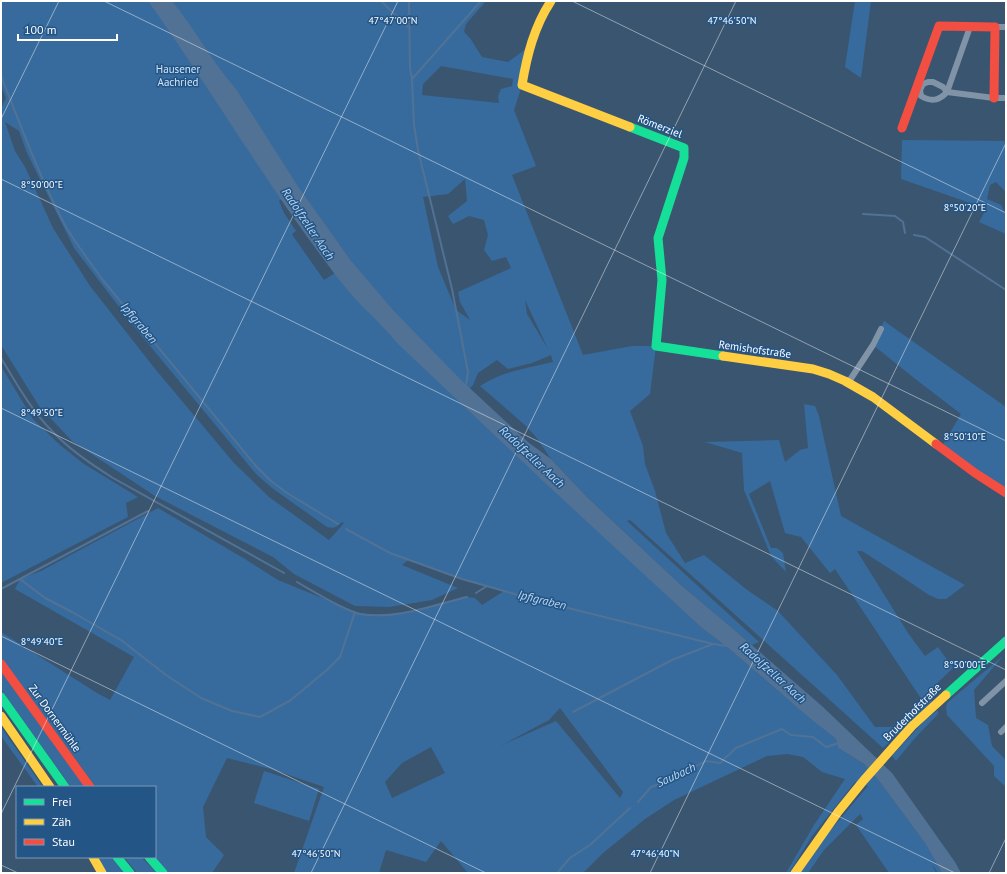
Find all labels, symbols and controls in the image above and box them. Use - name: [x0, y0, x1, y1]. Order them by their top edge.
- text: 47°47'00"N: [368, 14, 418, 27]
- text: 47°46'50"N: [707, 14, 757, 27]
- scale bar: [18, 16, 117, 42]
- text: 100 m: [24, 22, 57, 37]
- park label: Hausener Aachried: [156, 62, 200, 89]
- street label: Römerziel: [636, 111, 685, 141]
- text: 8°50'00"E: [21, 178, 63, 191]
- water label: Radolfzeller Aach: [279, 185, 338, 263]
- text: 8°50'20"E: [944, 201, 986, 214]
- water label: Ipfigraben: [118, 299, 161, 346]
- street label: Remishofstraße: [718, 337, 793, 361]
- text: 8°49'50"E: [21, 406, 63, 419]
- water label: Radolfzeller Aach: [497, 422, 568, 491]
- text: 8°50'10"E: [944, 430, 986, 443]
- water label: Ipfigraben: [516, 586, 568, 613]
- text: 8°49'40"E: [21, 635, 63, 648]
- water label: Radolfzeller Aach: [737, 639, 810, 706]
- text: 8°50'00"E: [944, 658, 986, 671]
- street label: Bruderhofstraße: [880, 680, 944, 744]
- street label: Zur Dornermühle: [26, 681, 84, 755]
- water label: Saubach: [654, 759, 698, 790]
- legend: [16, 786, 156, 858]
- text: Frei: [52, 794, 72, 809]
- text: Zäh: [52, 814, 71, 829]
- text: Stau: [52, 834, 75, 849]
- text: 47°46'50"N: [291, 847, 341, 860]
- text: 47°46'40"N: [630, 847, 680, 860]

